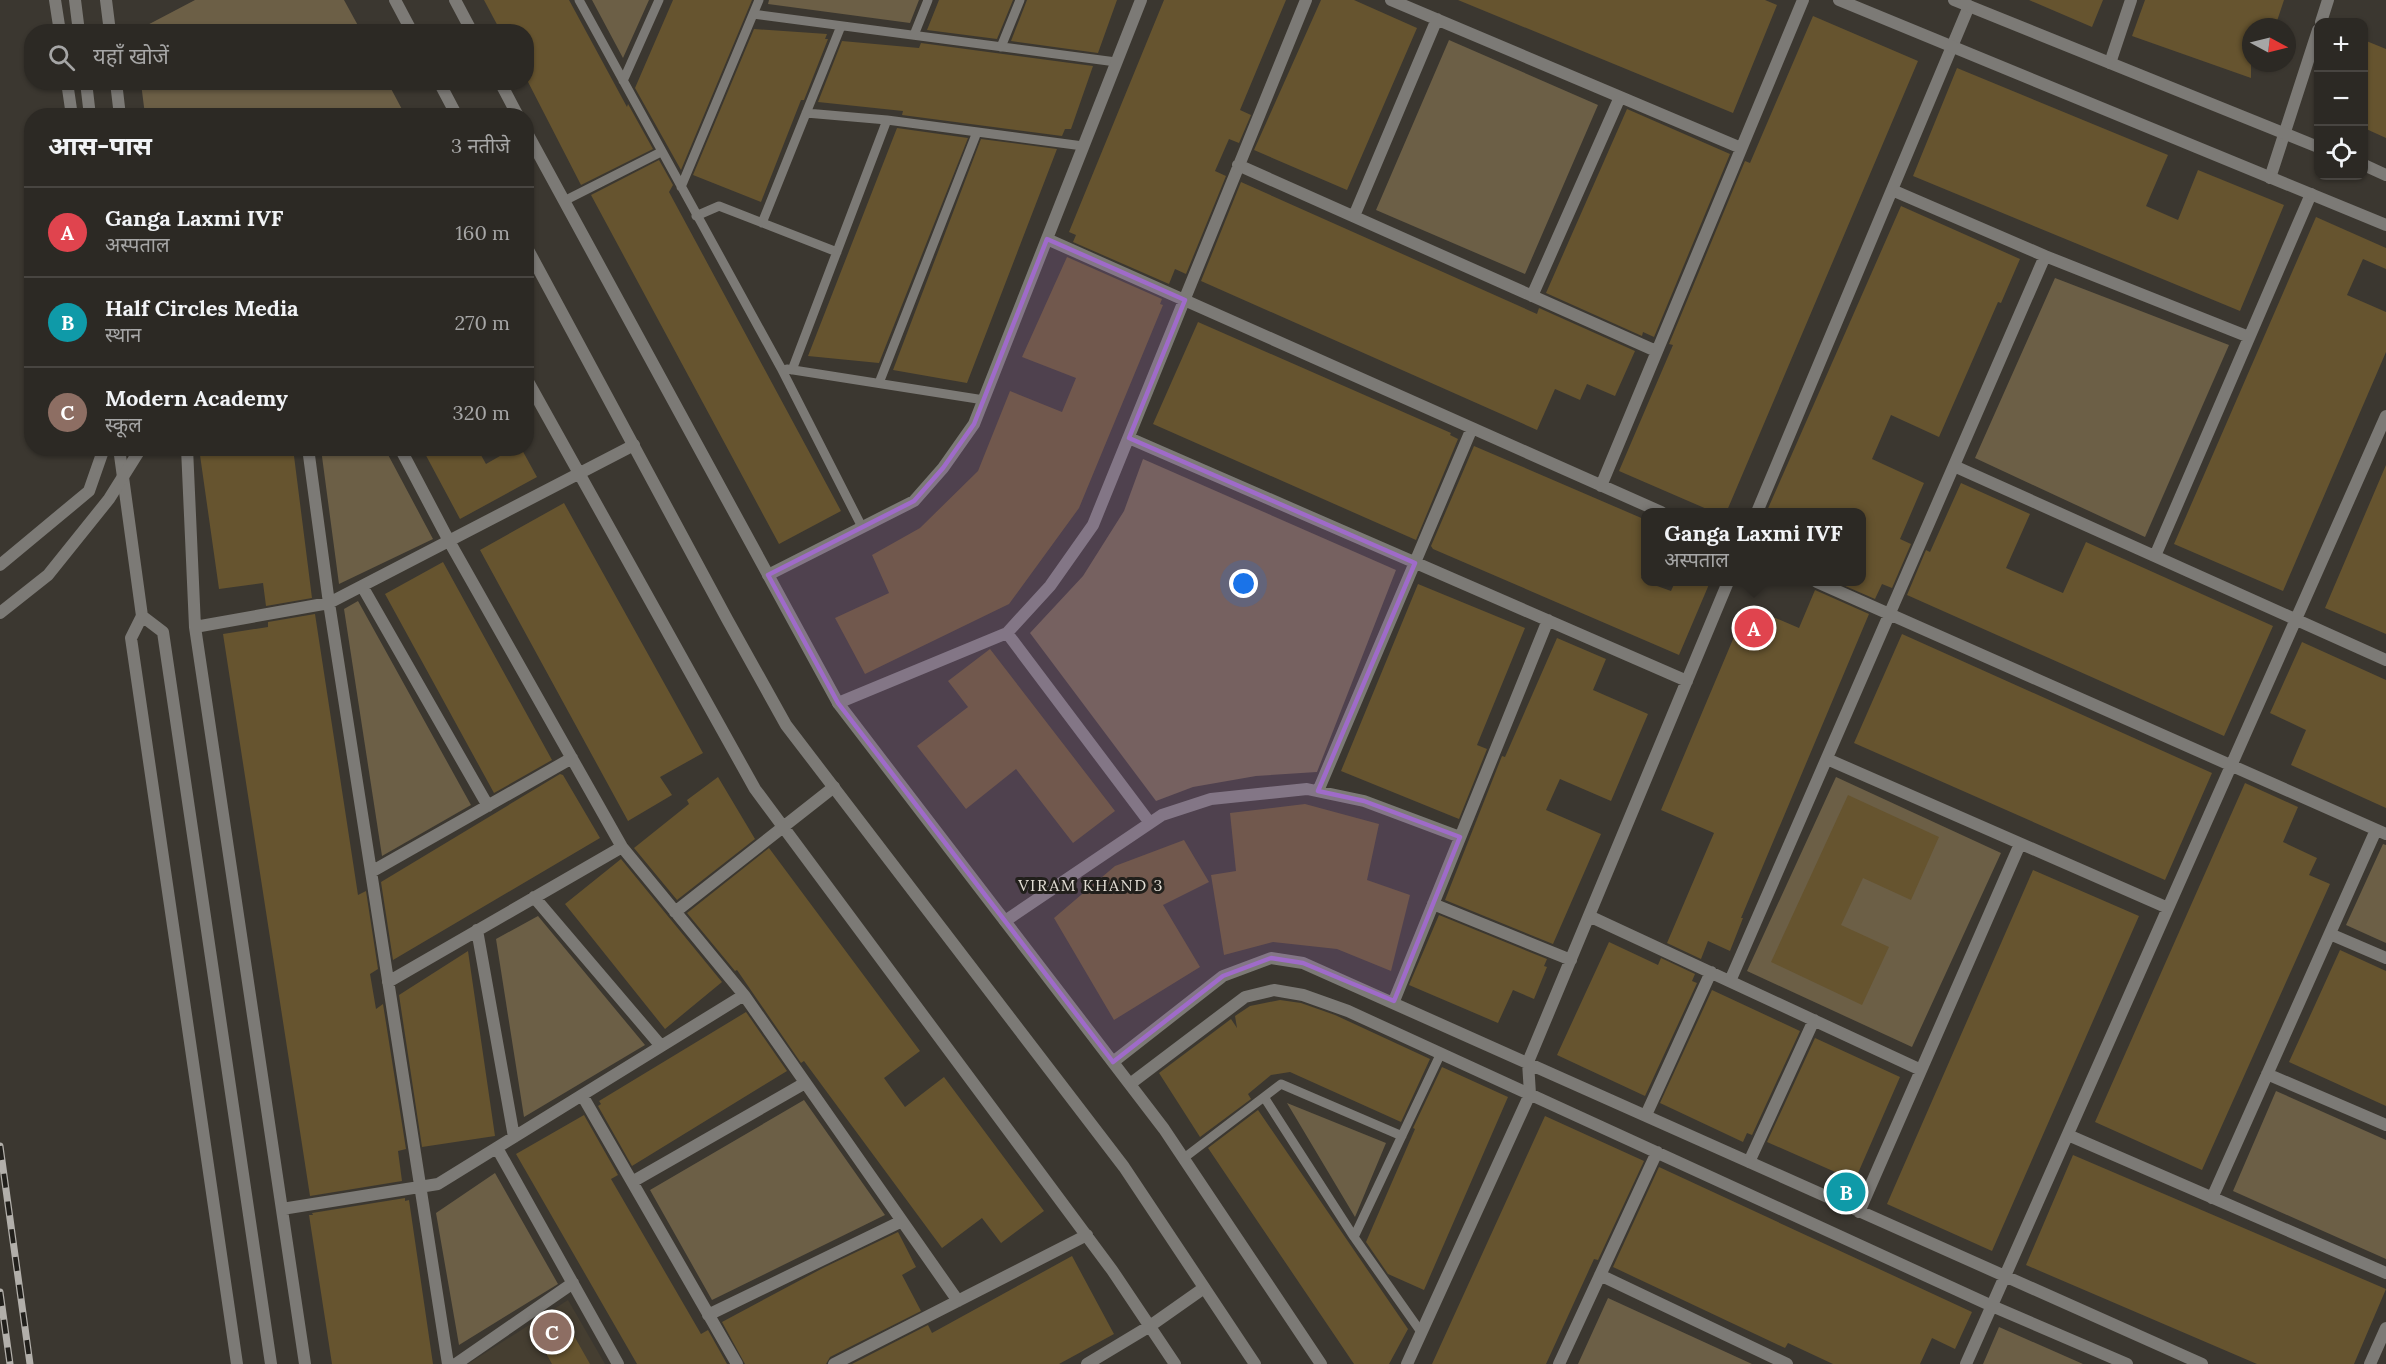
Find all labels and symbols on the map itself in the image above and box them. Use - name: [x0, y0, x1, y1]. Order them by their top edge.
- north arrow: [2242, 18, 2296, 72]
- your location: [1229, 569, 1258, 598]
- pin: A: [1734, 606, 1774, 650]
- district label: VIRAM KHAND 3: [1017, 875, 1164, 895]
- pin: B: [1826, 1170, 1866, 1214]
- pin: C: [532, 1310, 572, 1354]

